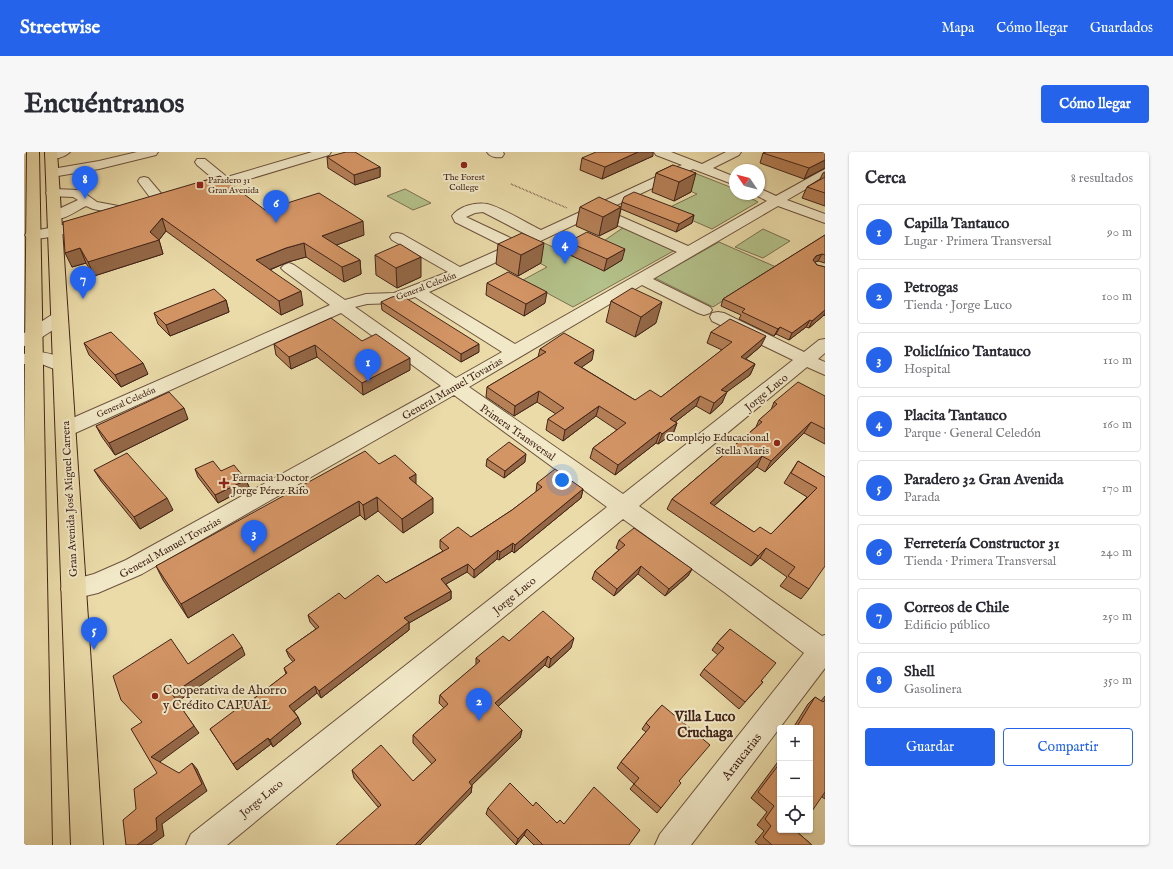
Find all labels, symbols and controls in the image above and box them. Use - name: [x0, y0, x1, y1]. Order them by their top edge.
- text: Streetwise: [20, 16, 100, 40]
- text: Mapa: [941, 19, 974, 37]
- text: Cómo llegar: [996, 19, 1068, 37]
- text: Guardados: [1090, 19, 1153, 37]
- button: Cómo llegar: [1041, 85, 1149, 123]
- text: Encuéntranos: [24, 87, 184, 122]
- marker: The Forest College: [459, 160, 469, 170]
- north arrow: [729, 164, 765, 200]
- pin: 8: [72, 166, 98, 199]
- text: Cerca: [865, 168, 906, 189]
- text: 8 resultados: [1071, 170, 1133, 187]
- place label: The Forest College: [443, 172, 485, 193]
- place label: Paradero 31 Gran Avenida: [208, 175, 259, 196]
- marker: Paradero 31 Gran Avenida: [195, 180, 205, 190]
- pin: 6: [263, 190, 289, 223]
- text: Capilla Tantauco: [904, 214, 1009, 233]
- text: 1: [877, 224, 881, 241]
- text: 90 m: [1107, 224, 1132, 241]
- pin: 4: [552, 231, 578, 264]
- text: Lugar · Primera Transversal: [904, 233, 1052, 250]
- pin: 7: [70, 266, 96, 299]
- street label: General Celedón: [395, 270, 458, 303]
- text: Petrogas: [904, 278, 958, 297]
- text: 2: [876, 288, 882, 305]
- text: 100 m: [1102, 288, 1132, 305]
- text: Tienda · Jorge Luco: [904, 297, 1012, 314]
- text: Policlínico Tantauco: [904, 342, 1031, 361]
- pin: 1: [355, 349, 381, 382]
- text: 3: [877, 352, 881, 369]
- text: 110 m: [1103, 352, 1132, 369]
- street label: General Manuel Tovarias: [400, 354, 505, 423]
- text: Hospital: [904, 361, 951, 378]
- street label: Jorge Luco: [741, 371, 791, 416]
- street label: General Celedón: [95, 384, 158, 420]
- street label: Primera Transversal: [477, 401, 558, 464]
- text: Placita Tantauco: [904, 406, 1007, 425]
- text: 4: [876, 416, 882, 433]
- text: 160 m: [1102, 416, 1132, 433]
- street label: Gran Avenida José Miguel Carrera: [59, 420, 81, 577]
- text: Parque · General Celedón: [904, 425, 1041, 442]
- place label: Complejo Educacional Stella Maris: [666, 431, 769, 458]
- marker: Complejo Educacional Stella Maris: [772, 438, 782, 448]
- your location: [552, 470, 572, 490]
- text: Paradero 32 Gran Avenida: [904, 470, 1064, 489]
- place label: Farmacia Doctor Jorge Pérez Rifo: [230, 471, 309, 498]
- marker: Farmacia Doctor Jorge Pérez Rifo: [219, 478, 229, 488]
- text: 5: [877, 480, 881, 497]
- text: 170 m: [1102, 480, 1132, 497]
- text: Parada: [904, 489, 940, 506]
- street label: General Manuel Tovarias: [117, 514, 224, 582]
- pin: 3: [241, 520, 267, 553]
- text: Ferretería Constructor 31: [904, 534, 1060, 553]
- text: 6: [876, 544, 882, 561]
- text: 240 m: [1100, 544, 1132, 561]
- text: Tienda · Primera Transversal: [904, 553, 1056, 570]
- street label: Jorge Luco: [489, 574, 539, 619]
- text: Correos de Chile: [904, 598, 1009, 617]
- text: 7: [876, 608, 882, 625]
- text: 250 m: [1102, 608, 1132, 625]
- pin: 5: [81, 617, 107, 650]
- text: Edificio público: [904, 617, 990, 634]
- text: Shell: [904, 662, 935, 681]
- text: 8: [876, 672, 882, 689]
- text: 350 m: [1103, 672, 1132, 689]
- text: Gasolinera: [904, 681, 962, 698]
- place label: Cooperativa de Ahorro y Crédito CAPUAL: [162, 682, 287, 714]
- pin: 2: [466, 688, 492, 721]
- marker: Cooperativa de Ahorro y Crédito CAPUAL: [150, 691, 160, 701]
- district label: Villa Luco Cruchaga: [674, 708, 736, 742]
- map controls: [777, 725, 813, 833]
- button: +: [777, 725, 813, 761]
- button: Guardar: [865, 728, 995, 766]
- button: Compartir: [1003, 728, 1133, 766]
- street label: Araucarias: [718, 729, 766, 785]
- button: −: [777, 761, 813, 797]
- street label: Jorge Luco: [236, 777, 286, 822]
- button: locate: [777, 797, 813, 833]

